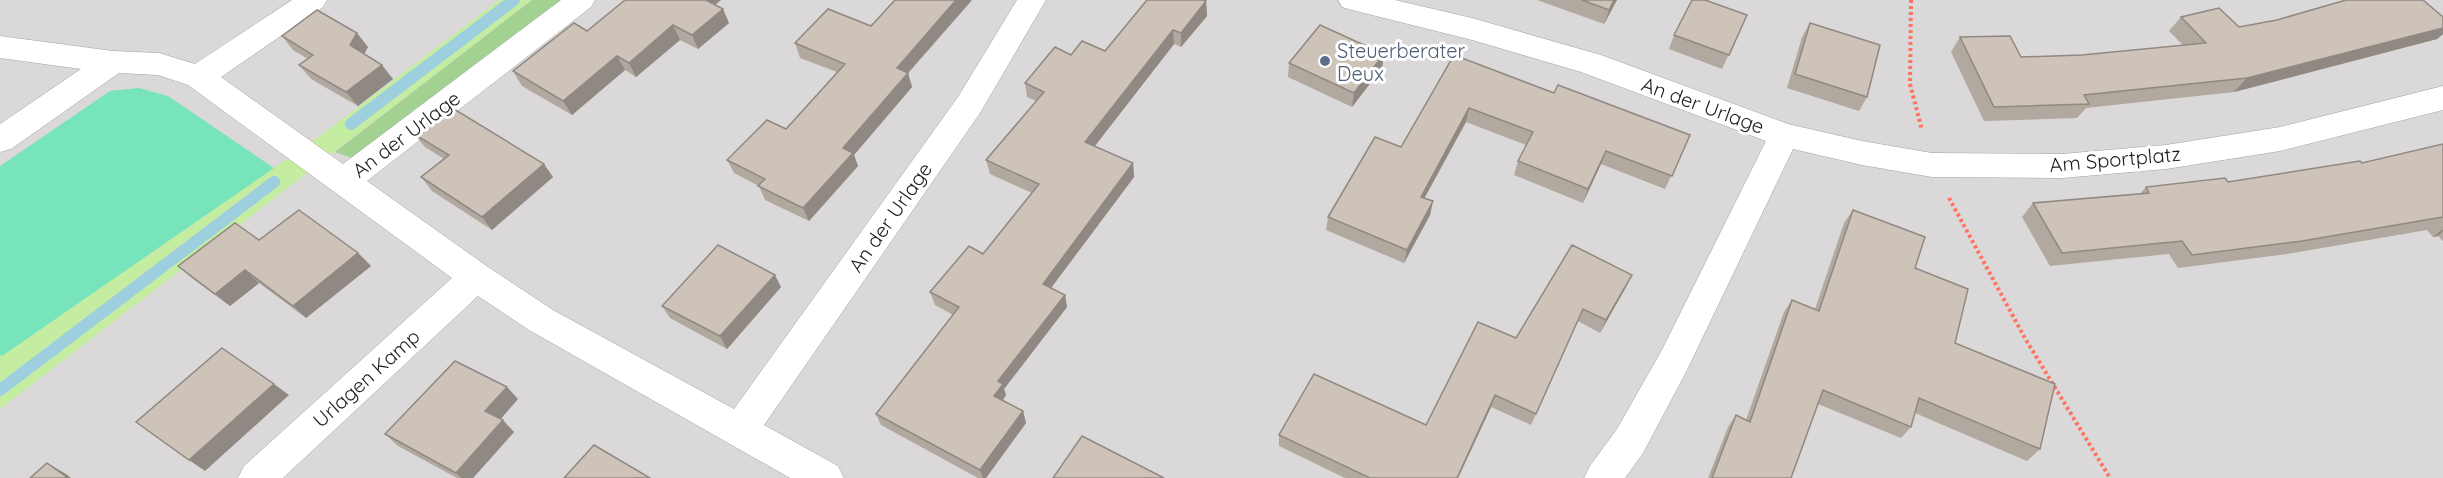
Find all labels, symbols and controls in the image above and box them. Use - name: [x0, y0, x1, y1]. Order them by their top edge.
- place label: Steuerberater Deux: [1337, 38, 1466, 86]
- marker: Steuerberater Deux: [1318, 54, 1332, 68]
- street label: An der Urlage: [1638, 71, 1768, 139]
- street label: An der Urlage: [347, 85, 465, 183]
- street label: Am Sportplatz: [2048, 141, 2182, 177]
- street label: An der Urlage: [843, 157, 937, 277]
- street label: Urlagen Kamp: [307, 324, 425, 432]

